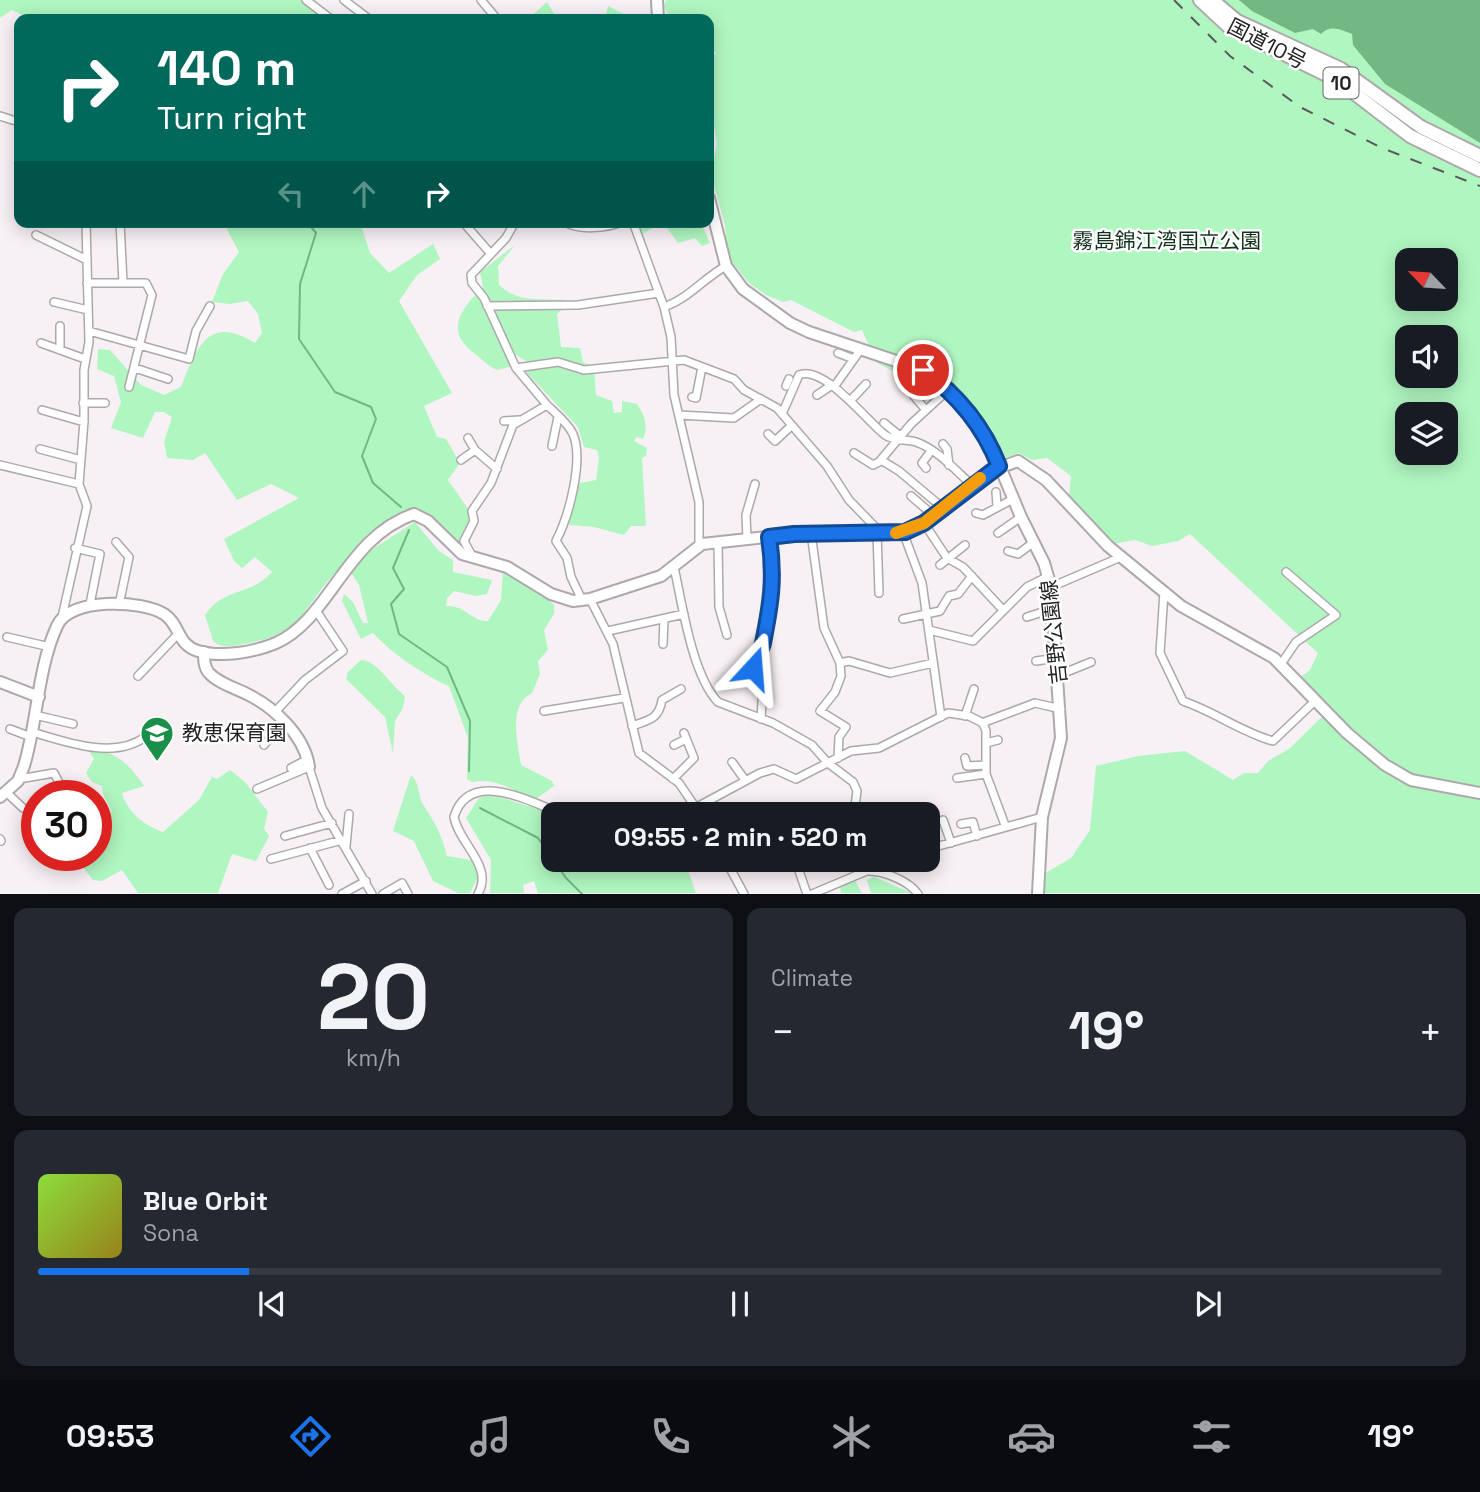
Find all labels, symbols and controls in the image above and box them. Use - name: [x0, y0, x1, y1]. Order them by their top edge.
- street label: 国道10号: [1223, 12, 1311, 75]
- text: 140 m: [157, 37, 296, 99]
- icon: right: [42, 42, 133, 133]
- road number: 10: [1324, 68, 1358, 99]
- text: Turn right: [157, 98, 307, 138]
- icon: left: [272, 175, 310, 213]
- icon: ahead: [345, 175, 383, 213]
- icon: right: [418, 175, 456, 213]
- park label: 霧島錦江湾国立公園: [1073, 227, 1262, 254]
- north arrow: [1395, 248, 1458, 312]
- map controls: [1395, 248, 1458, 465]
- button: sound: [1395, 325, 1458, 388]
- pin: [893, 340, 953, 400]
- icon: arrive: [904, 351, 942, 389]
- button: layers: [1395, 402, 1458, 465]
- street label: 吉野公園線: [1035, 578, 1072, 686]
- position arrow: [716, 631, 790, 705]
- school or university icon: 教恵保育園: [138, 714, 176, 763]
- place label: 教恵保育園: [182, 719, 287, 746]
- speed limit sign: 30: [21, 780, 112, 871]
- text: 09:55 · 2 min · 520 m: [614, 820, 867, 854]
- text: 20: [317, 939, 430, 1056]
- text: Climate: [771, 963, 853, 993]
- text: 19°: [1068, 998, 1145, 1064]
- text: −: [771, 1008, 795, 1056]
- text: +: [1418, 1008, 1442, 1056]
- text: km/h: [346, 1043, 401, 1073]
- text: Blue Orbit: [143, 1184, 268, 1218]
- text: Sona: [143, 1218, 199, 1248]
- icon: previous: [253, 1285, 291, 1323]
- icon: pause: [721, 1285, 759, 1323]
- icon: next: [1189, 1285, 1227, 1323]
- icon: directions: [286, 1412, 335, 1461]
- icon: music: [466, 1412, 515, 1461]
- icon: phone: [646, 1412, 695, 1461]
- icon: climate: [827, 1412, 876, 1461]
- icon: car: [1007, 1412, 1056, 1461]
- icon: filters: [1187, 1412, 1236, 1461]
- text: 09:53: [66, 1416, 154, 1456]
- text: 19°: [1367, 1416, 1414, 1456]

